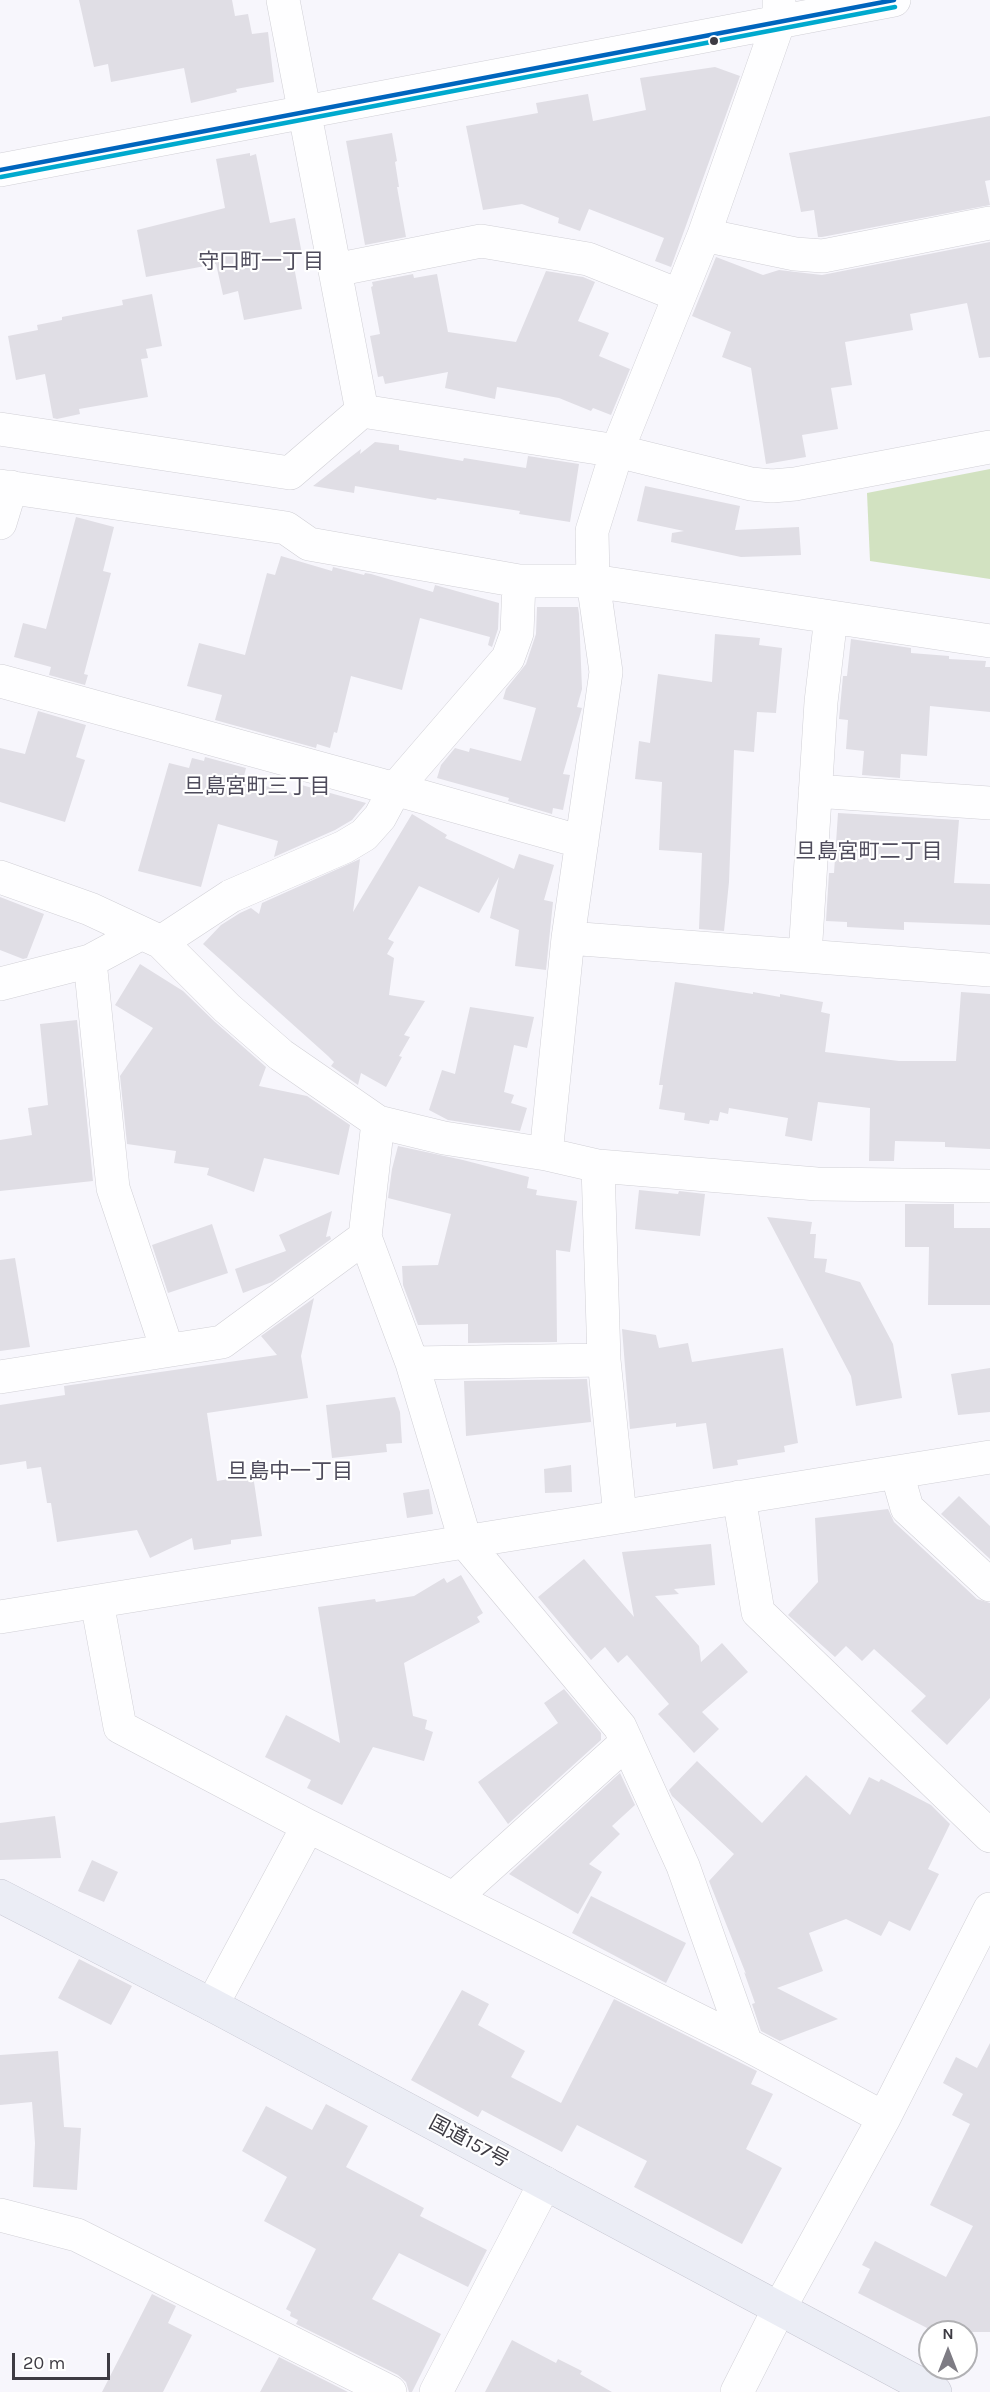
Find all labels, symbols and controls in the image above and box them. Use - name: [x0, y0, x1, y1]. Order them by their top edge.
- unlabelled marker: [708, 35, 720, 47]
- district label: 守口町一丁目: [198, 249, 324, 275]
- district label: 旦島宮町三丁目: [184, 774, 330, 800]
- district label: 旦島宮町二丁目: [796, 839, 942, 865]
- district label: 旦島中一丁目: [227, 1459, 353, 1485]
- street label: 国道157号: [425, 2111, 513, 2173]
- north arrow: [918, 2320, 978, 2380]
- text: N: [942, 2324, 954, 2343]
- scale bar: [15, 2341, 112, 2379]
- text: 20 m: [23, 2352, 65, 2374]

